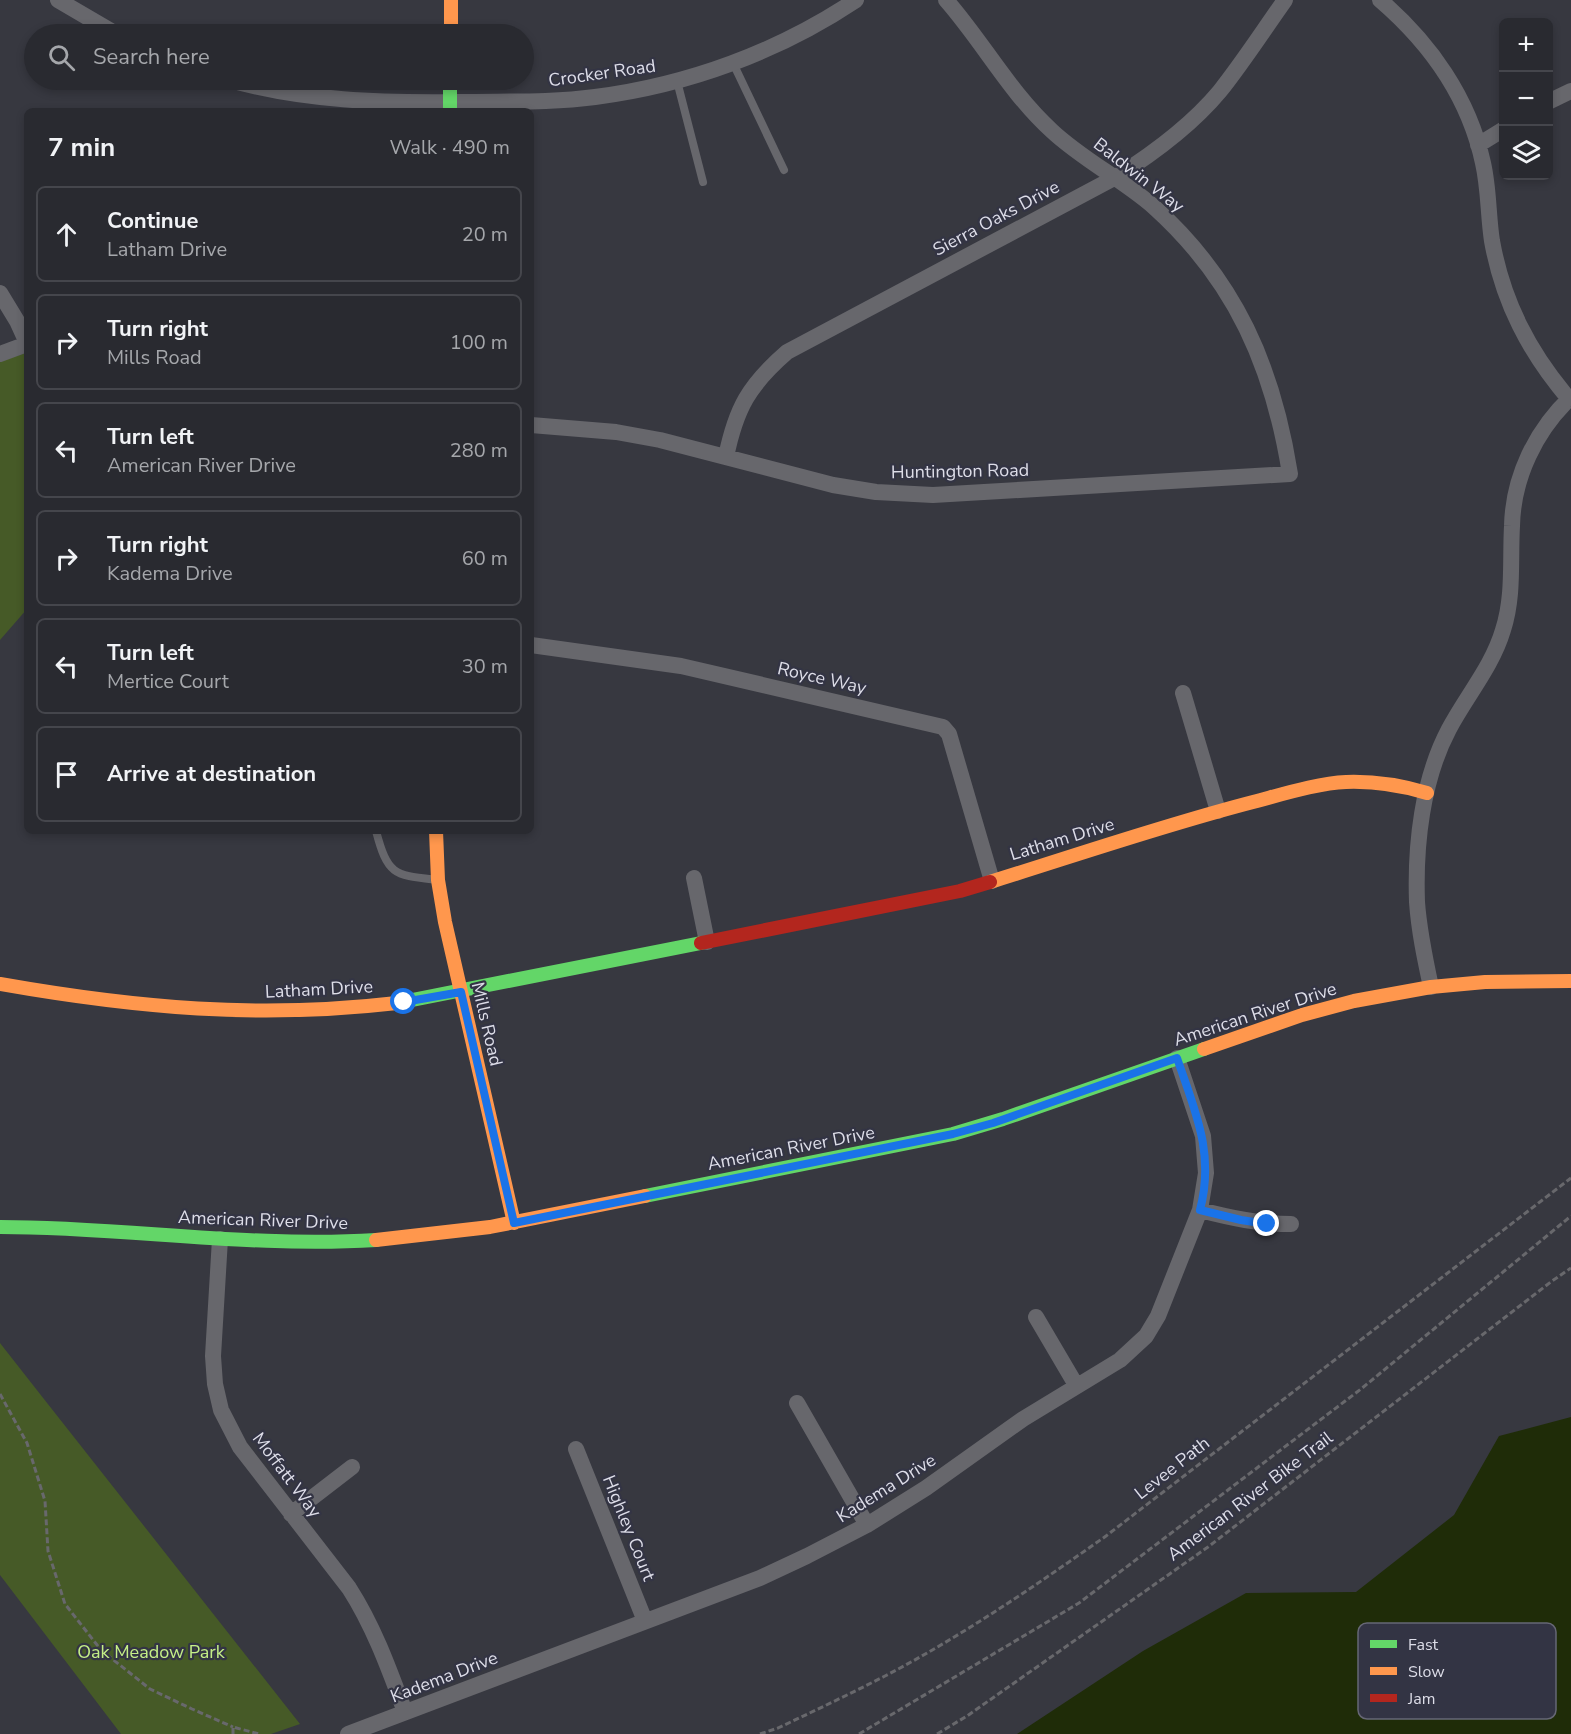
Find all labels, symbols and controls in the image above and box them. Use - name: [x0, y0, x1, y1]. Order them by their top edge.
- map controls: [1499, 18, 1553, 180]
- button: +: [1499, 18, 1553, 72]
- search box: [24, 24, 534, 90]
- icon: search: [45, 41, 78, 74]
- text: Search here: [93, 42, 210, 72]
- street label: Crocker Road: [547, 54, 657, 92]
- button: −: [1499, 72, 1553, 126]
- button: layers: [1499, 126, 1553, 180]
- text: 7 min: [48, 130, 115, 165]
- street label: Baldwin Way: [1089, 132, 1190, 218]
- text: Walk · 490 m: [390, 134, 510, 161]
- street label: Sierra Oaks Drive: [929, 175, 1063, 261]
- text: Continue: [107, 206, 198, 236]
- icon: ahead: [50, 218, 83, 251]
- text: 20 m: [462, 221, 508, 248]
- text: Latham Drive: [107, 236, 227, 263]
- text: Turn right: [107, 314, 208, 344]
- icon: right: [50, 326, 83, 359]
- text: 100 m: [450, 329, 508, 356]
- text: Mills Road: [107, 344, 202, 371]
- text: Turn left: [107, 422, 194, 452]
- icon: left: [50, 434, 83, 467]
- text: 280 m: [450, 437, 508, 464]
- text: American River Drive: [107, 452, 296, 479]
- street label: Huntington Road: [891, 458, 1029, 484]
- text: Turn right: [107, 530, 208, 560]
- icon: right: [50, 542, 83, 575]
- text: 60 m: [462, 545, 508, 572]
- text: Kadema Drive: [107, 560, 233, 587]
- text: Turn left: [107, 638, 194, 668]
- icon: left: [50, 650, 83, 683]
- text: 30 m: [462, 653, 508, 680]
- street label: Royce Way: [775, 656, 870, 700]
- text: Mertice Court: [107, 668, 229, 695]
- icon: arrive: [50, 758, 83, 791]
- text: Arrive at destination: [107, 759, 316, 789]
- street label: Latham Drive: [1007, 812, 1117, 866]
- street label: Latham Drive: [264, 974, 374, 1004]
- street label: American River Drive: [1170, 976, 1340, 1052]
- street label: Mills Road: [466, 980, 508, 1068]
- route start: [390, 988, 416, 1014]
- street label: American River Drive: [705, 1120, 877, 1176]
- street label: American River Drive: [178, 1205, 348, 1235]
- route end: [1253, 1210, 1279, 1236]
- street label: American River Bike Trail: [1162, 1425, 1338, 1566]
- street label: Moffatt Way: [247, 1427, 327, 1523]
- street label: Levee Path: [1130, 1431, 1214, 1505]
- street label: Kadema Drive: [832, 1448, 940, 1528]
- street label: Highley Court: [597, 1472, 661, 1585]
- legend: [1358, 1623, 1556, 1719]
- text: Fast: [1408, 1634, 1439, 1656]
- park label: Oak Meadow Park: [77, 1640, 226, 1664]
- street label: Kadema Drive: [387, 1646, 501, 1708]
- text: Slow: [1408, 1661, 1445, 1683]
- text: Jam: [1407, 1688, 1435, 1710]

